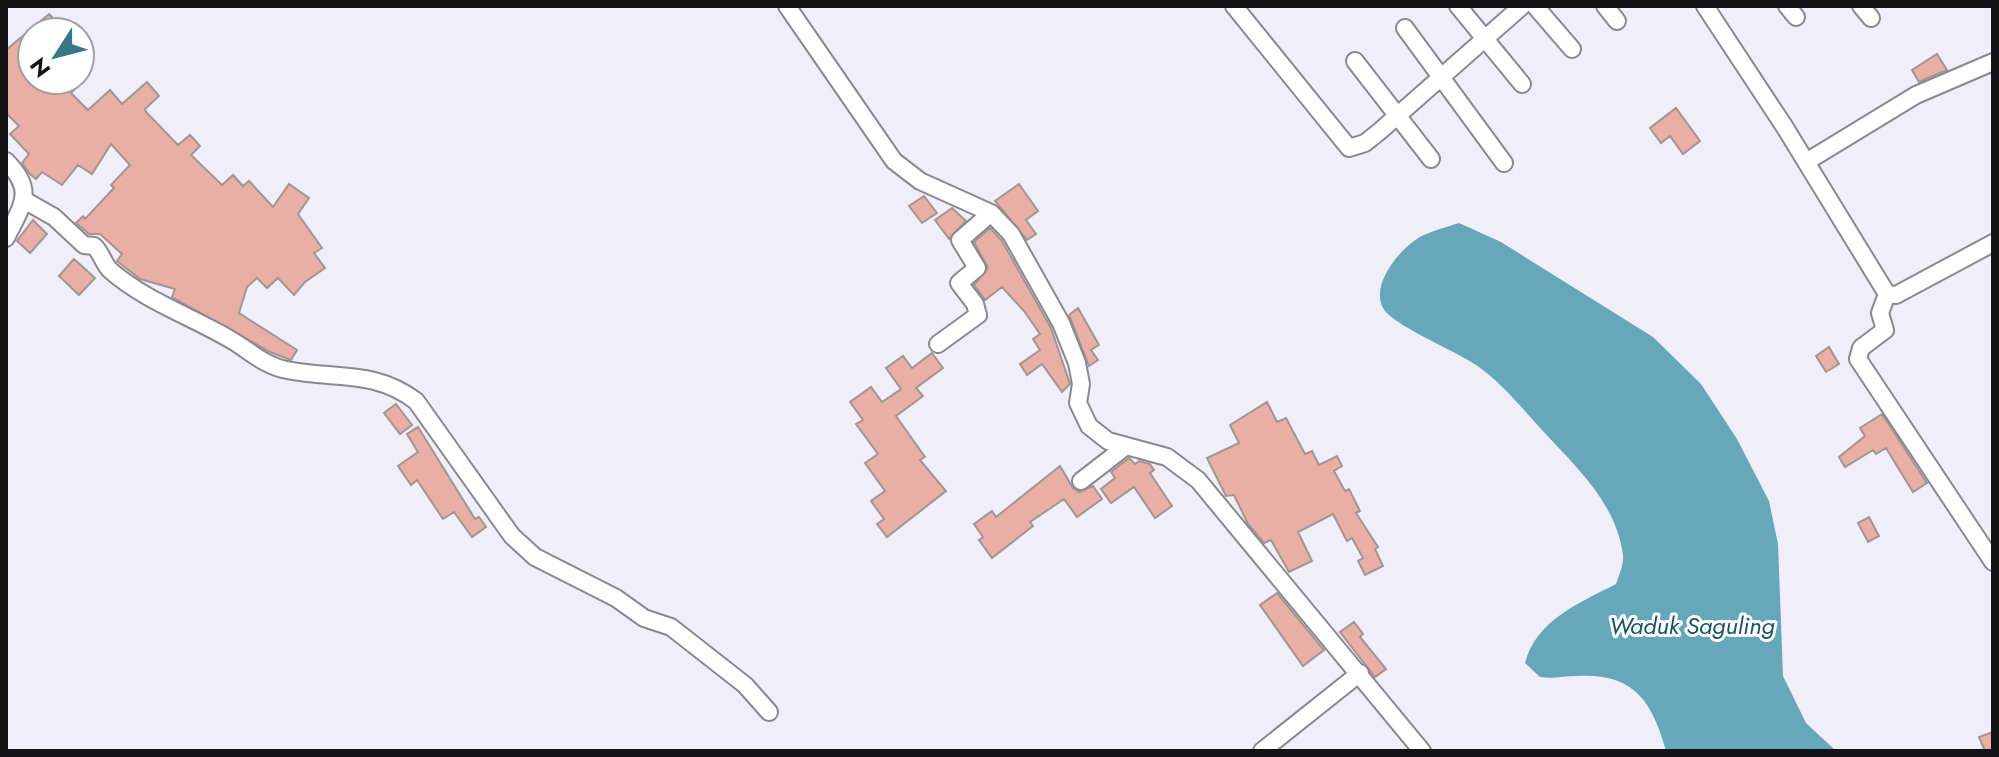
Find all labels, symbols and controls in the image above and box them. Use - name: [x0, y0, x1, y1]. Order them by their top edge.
- north arrow: [16, 16, 96, 96]
- text: N: [22, 51, 58, 84]
- water label: Waduk Saguling: [1609, 608, 1775, 643]

